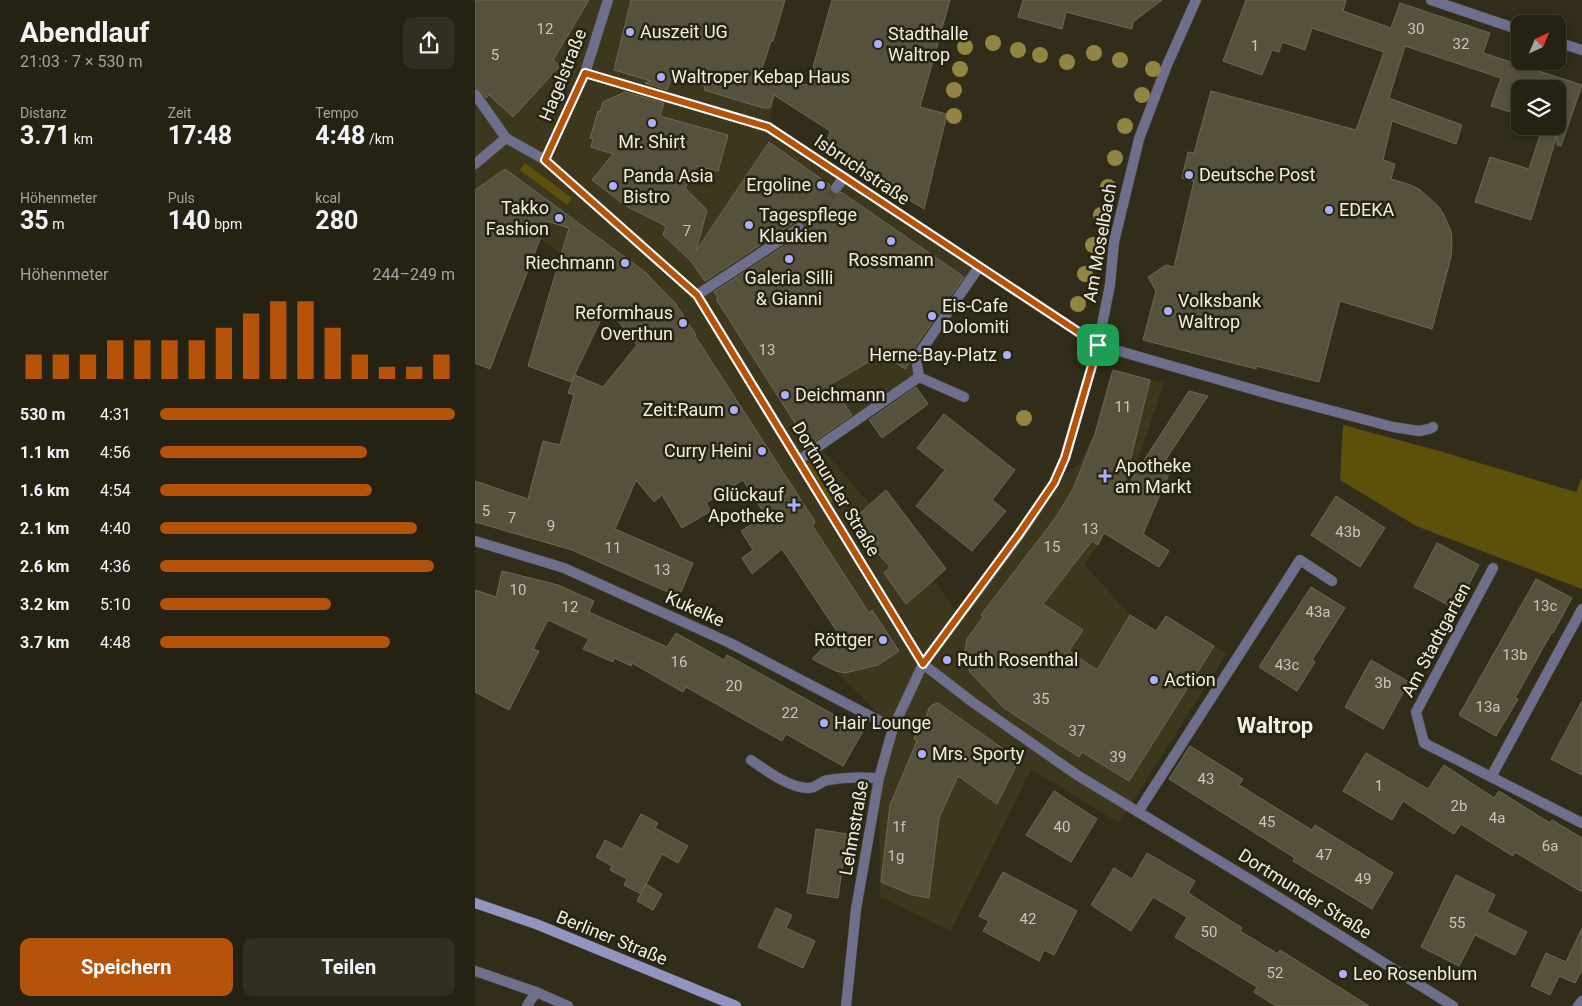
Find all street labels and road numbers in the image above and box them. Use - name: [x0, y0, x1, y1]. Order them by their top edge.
- street label: Hagelstraße: [535, 26, 591, 124]
- street label: Isbruchstraße: [811, 130, 914, 209]
- street label: Am Moselbach: [1079, 182, 1120, 304]
- street label: Dortmunder Straße: [788, 418, 885, 560]
- street label: Am Stadtgarten: [1397, 579, 1474, 700]
- street label: Kukelke: [662, 586, 728, 631]
- street label: Lehmstraße: [835, 779, 872, 877]
- street label: Dortmunder Straße: [1235, 844, 1376, 943]
- street label: Berliner Straße: [554, 906, 671, 969]

